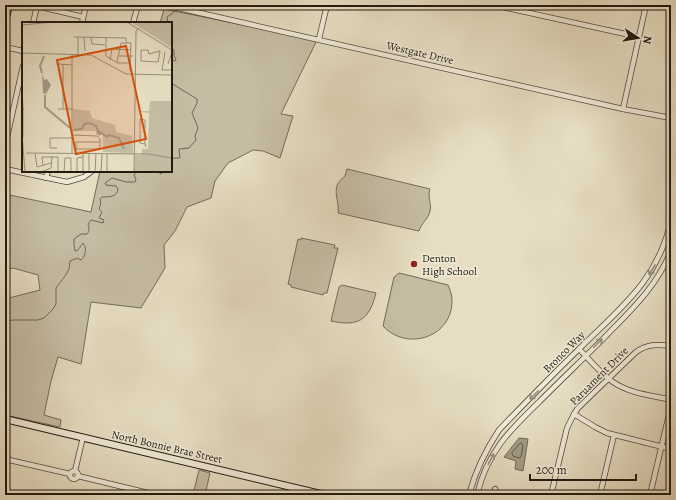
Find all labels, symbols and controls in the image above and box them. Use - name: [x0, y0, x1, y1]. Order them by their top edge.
- north arrow: [618, 18, 658, 58]
- inset map: [22, 22, 172, 172]
- text: N: [639, 34, 655, 45]
- street label: Westgate Drive: [384, 38, 455, 68]
- place label: Denton High School: [422, 251, 477, 279]
- marker: Denton High School: [409, 259, 419, 269]
- one-way arrow: [648, 264, 656, 275]
- street label: Bronco Way: [540, 328, 588, 376]
- one-way arrow: [593, 339, 603, 348]
- street label: Paruament Drive: [567, 343, 632, 408]
- one-way arrow: [529, 390, 539, 400]
- street label: North Bonnie Brae Street: [110, 427, 224, 467]
- one-way arrow: [488, 453, 495, 465]
- scale bar: [530, 456, 636, 482]
- text: 200 m: [536, 462, 567, 478]

